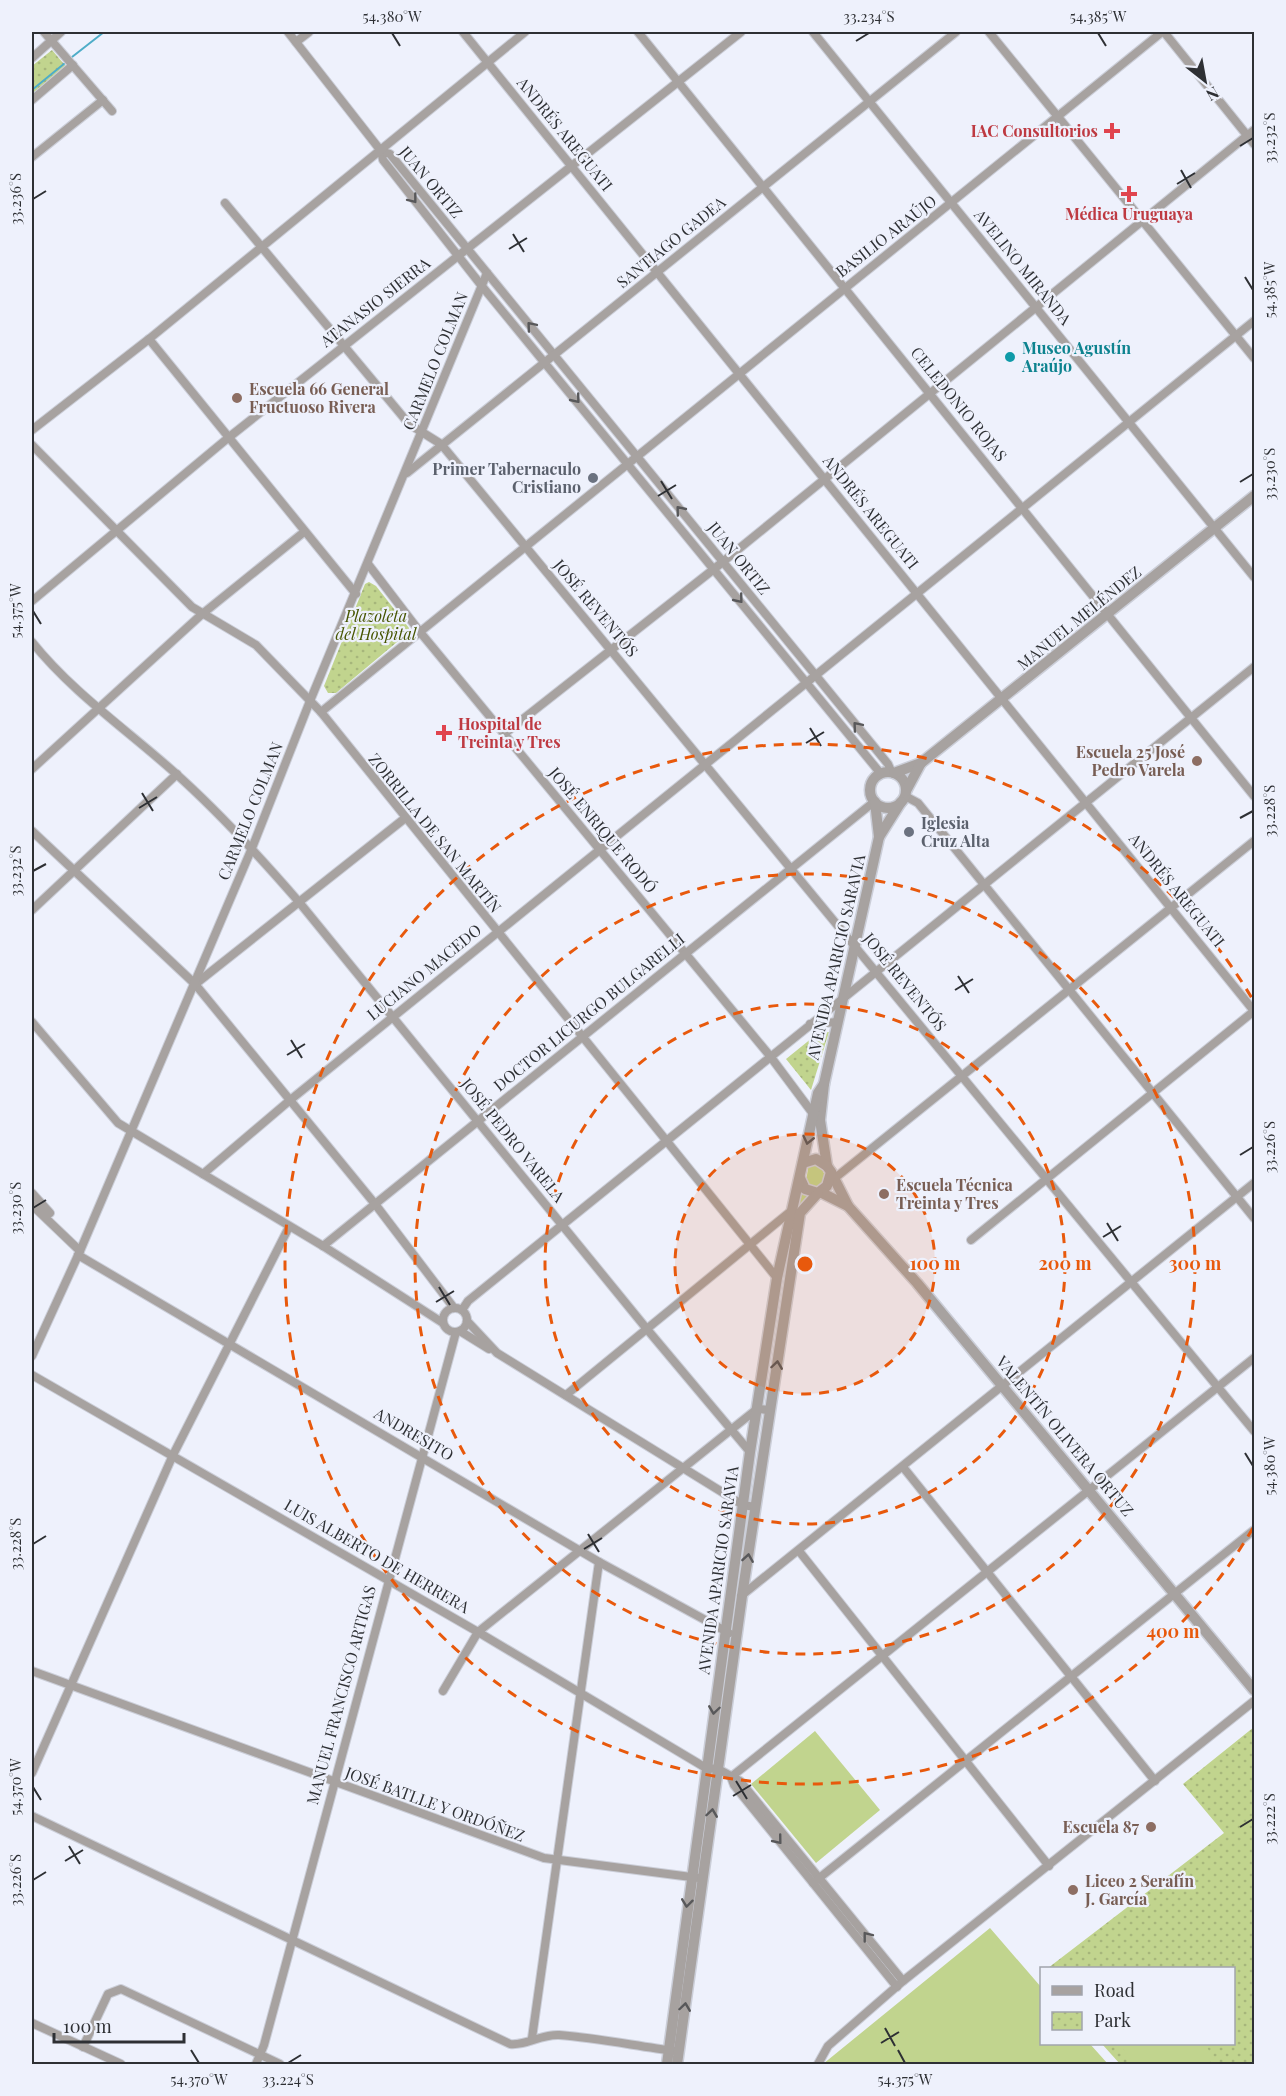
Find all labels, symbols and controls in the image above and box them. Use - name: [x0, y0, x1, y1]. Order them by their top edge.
- text: 54.380°W: [362, 6, 422, 26]
- text: 33.234°S: [843, 6, 895, 26]
- text: 54.385°W: [1070, 6, 1127, 26]
- north arrow: [1175, 51, 1235, 111]
- street label: ANDRÉS AREGUATI: [512, 72, 618, 195]
- text: N: [1202, 82, 1223, 106]
- text: 33.232°S: [1259, 112, 1279, 164]
- place label: IAC Consultorios: [971, 120, 1098, 141]
- marker: IAC Consultorios: [1103, 122, 1121, 140]
- street label: JUAN ORTIZ: [395, 141, 468, 222]
- text: 33.236°S: [5, 173, 25, 225]
- marker: Médica Uruguaya: [1120, 185, 1138, 203]
- street label: BASILIO ARAÚJO: [831, 190, 940, 281]
- street label: SANTIAGO GADEA: [612, 191, 730, 292]
- one-way arrow: [406, 192, 417, 203]
- place label: Médica Uruguaya: [1065, 203, 1194, 224]
- street label: AVELINO MIRANDA: [970, 204, 1077, 330]
- street label: ATANASIO SIERRA: [315, 252, 435, 352]
- text: 54.385°W: [1259, 261, 1279, 318]
- street label: CARMELO COLMAN: [397, 289, 472, 433]
- one-way arrow: [527, 322, 538, 333]
- place label: Museo Agustín Araújo: [1021, 337, 1131, 376]
- street label: CELEDONIO ROJAS: [907, 342, 1012, 465]
- marker: Museo Agustín Araújo: [1003, 350, 1017, 364]
- place label: Escuela 66 General Fructuoso Rivera: [249, 378, 389, 417]
- marker: Escuela 66 General Fructuoso Rivera: [230, 391, 244, 405]
- one-way arrow: [569, 392, 580, 403]
- text: 33.230°S: [1259, 448, 1279, 500]
- street label: ANDRÉS AREGUATI: [818, 450, 924, 573]
- place label: Primer Tabernaculo Cristiano: [432, 458, 581, 497]
- marker: Primer Tabernaculo Cristiano: [586, 471, 600, 485]
- one-way arrow: [677, 506, 688, 517]
- street label: JUAN ORTIZ: [703, 516, 775, 598]
- street label: JOSÉ REVENTÓS: [549, 554, 643, 661]
- street label: MANUEL MELÉNDEZ: [1012, 561, 1145, 674]
- text: 54.375°W: [5, 583, 25, 638]
- one-way arrow: [731, 592, 742, 603]
- park label: Plazoleta del Hospital: [336, 605, 417, 644]
- place label: Hospital de Treinta y Tres: [458, 713, 561, 752]
- one-way arrow: [853, 722, 864, 733]
- marker: Hospital de Treinta y Tres: [435, 724, 453, 742]
- street label: CARMELO COLMAN: [212, 739, 287, 883]
- place label: Escuela 25 José Pedro Varela: [1076, 741, 1186, 780]
- street label: ZORRILLA DE SAN MARTÍN: [364, 749, 506, 917]
- marker: Escuela 25 José Pedro Varela: [1190, 754, 1204, 768]
- street label: JOSÉ ENRIQUE RODÓ: [544, 762, 662, 897]
- text: 33.228°S: [1259, 785, 1279, 837]
- place label: Iglesia Cruz Alta: [921, 812, 990, 851]
- marker: Iglesia Cruz Alta: [902, 825, 916, 839]
- street label: ANDRÉS AREGUATI: [1124, 828, 1230, 951]
- text: 33.232°S: [5, 845, 25, 897]
- street label: AVENIDA APARICIO SARAVIA: [801, 851, 870, 1063]
- street label: LUCIANO MACEDO: [362, 919, 485, 1024]
- street label: JOSÉ REVENTÓS: [859, 927, 952, 1035]
- street label: DOCTOR LICURGO BULGARELLI: [489, 928, 689, 1095]
- street label: JOSÉ PEDRO VARELA: [456, 1072, 571, 1207]
- text: 33.226°S: [1259, 1121, 1279, 1173]
- one-way arrow: [802, 1135, 815, 1145]
- place label: Escuela Técnica Treinta y Tres: [896, 1174, 1014, 1213]
- text: 33.230°S: [5, 1182, 25, 1234]
- marker: Escuela Técnica Treinta y Tres: [877, 1187, 891, 1201]
- text: 100 m: [910, 1251, 961, 1275]
- text: 200 m: [1038, 1251, 1092, 1275]
- text: 300 m: [1169, 1251, 1222, 1275]
- centre of rings: [795, 1254, 815, 1274]
- street label: VALENTÍN OLIVERA ORTUZ: [991, 1350, 1139, 1520]
- one-way arrow: [770, 1360, 782, 1370]
- street label: ANDRESITO: [370, 1402, 458, 1465]
- text: 54.380°W: [1259, 1436, 1279, 1496]
- street label: AVENIDA APARICIO SARAVIA: [692, 1464, 743, 1676]
- street label: LUIS ALBERTO DE HERRERA: [281, 1494, 474, 1618]
- text: 33.228°S: [5, 1518, 25, 1570]
- one-way arrow: [741, 1553, 753, 1563]
- street label: MANUEL FRANCISCO ARTIGAS: [301, 1583, 380, 1807]
- text: 400 m: [1146, 1619, 1200, 1643]
- one-way arrow: [708, 1706, 720, 1715]
- text: 54.370°W: [5, 1758, 25, 1816]
- street label: JOSÉ BATLLE Y ORDÓÑEZ: [342, 1761, 528, 1846]
- text: 33.222°S: [1259, 1793, 1279, 1845]
- one-way arrow: [706, 1809, 718, 1818]
- place label: Escuela 87: [1063, 1816, 1140, 1837]
- marker: Escuela 87: [1144, 1820, 1158, 1834]
- one-way arrow: [771, 1833, 782, 1844]
- text: 33.226°S: [5, 1854, 25, 1906]
- place label: Liceo 2 Serafín J. García: [1084, 1870, 1194, 1909]
- marker: Liceo 2 Serafín J. García: [1066, 1883, 1080, 1897]
- one-way arrow: [682, 1899, 694, 1908]
- one-way arrow: [863, 1931, 874, 1942]
- legend: [1040, 1967, 1235, 2045]
- text: Road: [1094, 1978, 1135, 2002]
- one-way arrow: [679, 2002, 691, 2011]
- scale bar: [54, 2006, 184, 2044]
- text: Park: [1094, 2008, 1131, 2032]
- text: 100 m: [63, 2014, 112, 2038]
- text: 54.370°W: [170, 2069, 228, 2089]
- text: 33.224°S: [262, 2069, 314, 2089]
- text: 54.375°W: [878, 2069, 933, 2089]

